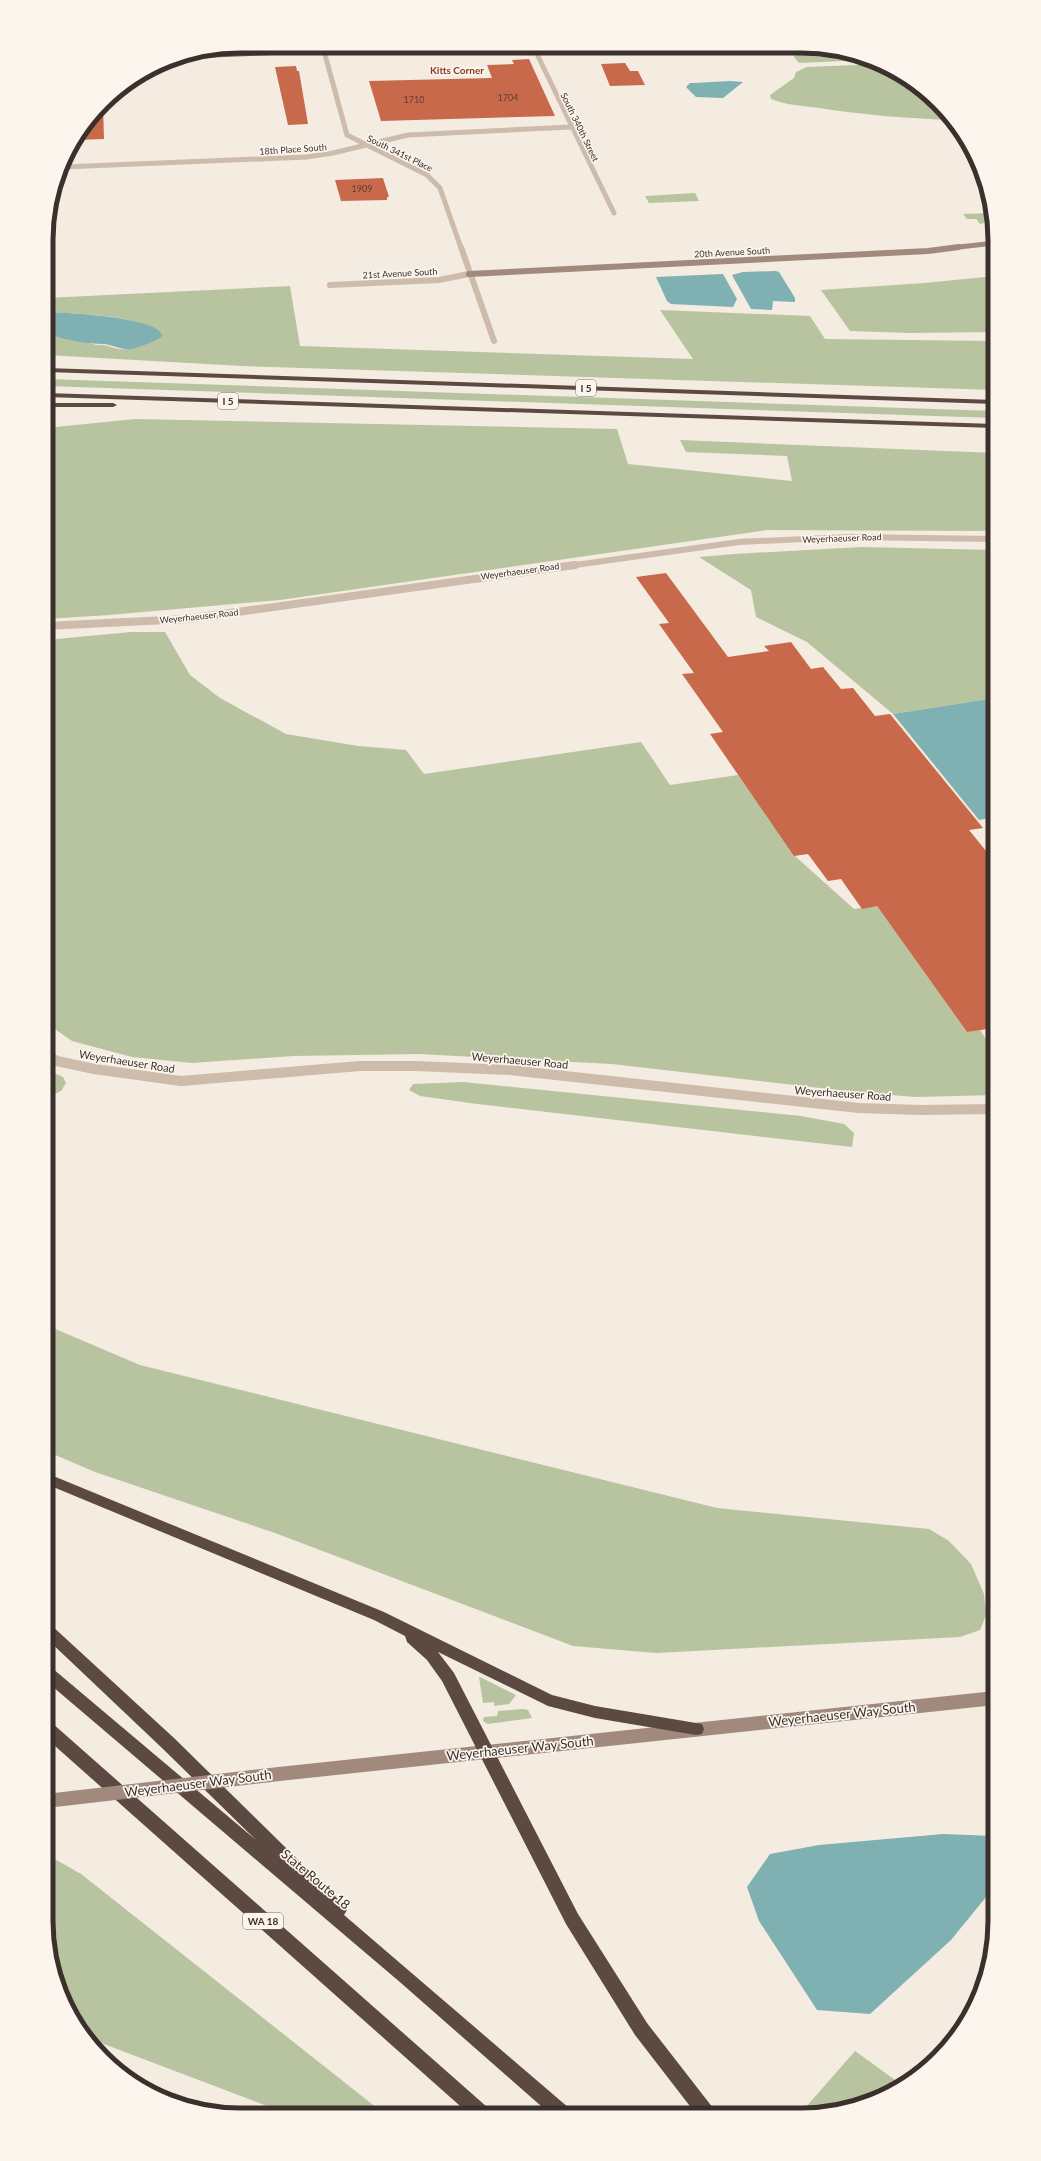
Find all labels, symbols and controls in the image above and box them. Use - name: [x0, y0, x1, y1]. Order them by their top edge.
- district label: Kitts Corner: [430, 64, 484, 76]
- street label: South 340th Street: [559, 91, 602, 164]
- house number: 1704: [498, 92, 518, 103]
- house number: 1710: [404, 94, 424, 105]
- street label: South 341st Place: [365, 132, 435, 174]
- street label: 18th Place South: [259, 141, 327, 157]
- house number: 1909: [352, 183, 372, 194]
- street label: 20th Avenue South: [694, 245, 770, 259]
- street label: 21st Avenue South: [362, 266, 438, 280]
- road number: I 5: [576, 380, 596, 396]
- road number: I 5: [218, 393, 238, 409]
- street label: Weyerhaeuser Road: [802, 531, 882, 545]
- street label: Weyerhaeuser Road: [480, 560, 560, 582]
- street label: Weyerhaeuser Road: [159, 606, 239, 626]
- street label: Weyerhaeuser Road: [78, 1047, 176, 1075]
- street label: Weyerhaeuser Road: [471, 1049, 569, 1071]
- street label: Weyerhaeuser Road: [794, 1083, 892, 1103]
- street label: Weyerhaeuser Way South: [768, 1698, 916, 1730]
- street label: Weyerhaeuser Way South: [446, 1732, 594, 1764]
- street label: Weyerhaeuser Way South: [124, 1766, 272, 1800]
- street label: State Route 18: [278, 1846, 354, 1912]
- road number: WA 18: [243, 1913, 283, 1929]

